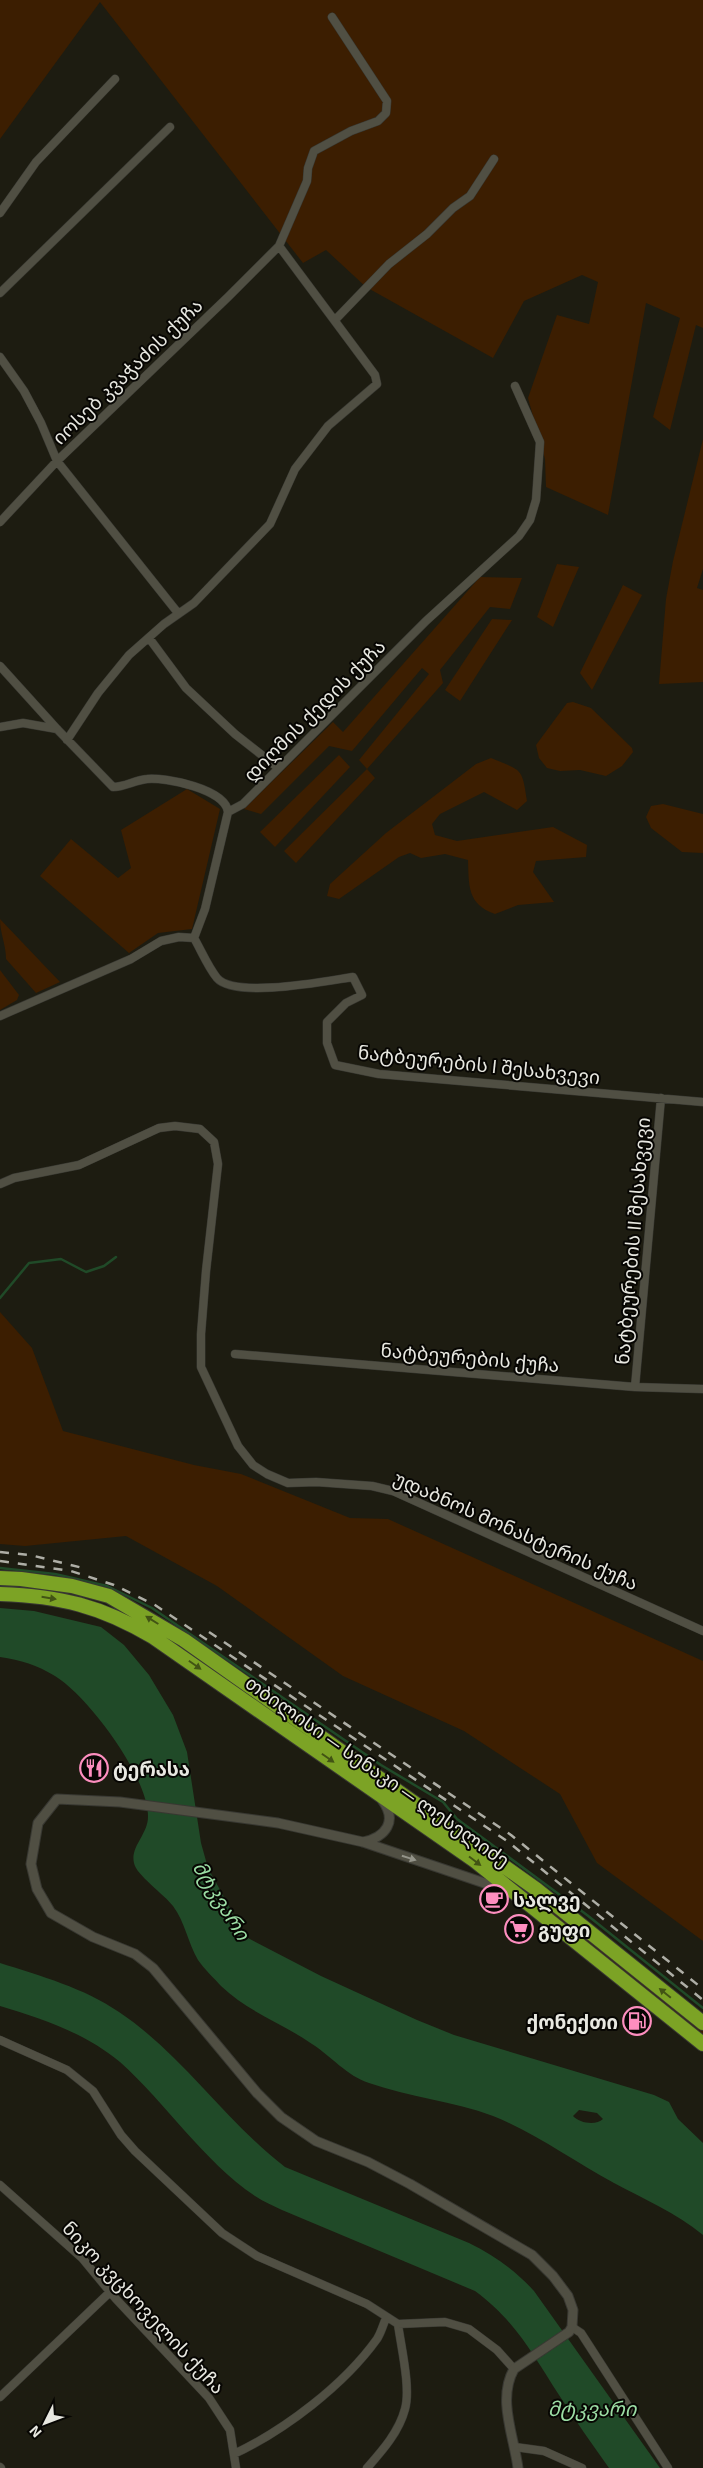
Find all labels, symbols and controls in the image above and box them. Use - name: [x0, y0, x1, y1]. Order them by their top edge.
- street label: იოსებ კვაჭაძის ქუჩა: [47, 293, 208, 449]
- street label: დიღმის ქედის ქუჩა: [238, 634, 391, 787]
- street label: ნატბეურების I შესახვევი: [357, 1040, 601, 1089]
- street label: ნატბეურების II შესახვევი: [610, 1116, 655, 1366]
- street label: ნატბეურების ქუჩა: [380, 1338, 560, 1377]
- street label: უდაბნოს მონასტერის ქუჩა: [390, 1466, 642, 1596]
- one-way arrow: [41, 1594, 57, 1602]
- one-way arrow: [145, 1616, 159, 1625]
- one-way arrow: [188, 1660, 201, 1670]
- street label: თბილისი — სენაკი — ლესელიძე: [240, 1671, 515, 1873]
- restaurant icon: ტერასა: [79, 1753, 109, 1783]
- one-way arrow: [321, 1753, 335, 1763]
- place label: ტერასა: [113, 1757, 190, 1781]
- one-way arrow: [402, 1854, 417, 1862]
- water label: მტკვარი: [188, 1856, 256, 1946]
- one-way arrow: [468, 1856, 482, 1866]
- cafe icon: სალვე: [479, 1884, 509, 1914]
- place label: სალვე: [513, 1888, 581, 1912]
- supermarket icon: გუფი: [504, 1914, 534, 1944]
- place label: გუფი: [538, 1918, 590, 1942]
- one-way arrow: [659, 1987, 672, 1998]
- fuel station icon: ქონექთი: [622, 2006, 652, 2036]
- place label: ქონექთი: [527, 2010, 618, 2034]
- street label: ნიკო კვცხოველის ქუჩა: [57, 2216, 230, 2399]
- water label: მტკვარი: [548, 2396, 638, 2421]
- north arrow: [20, 2398, 70, 2448]
- text: N: [25, 2423, 45, 2441]

